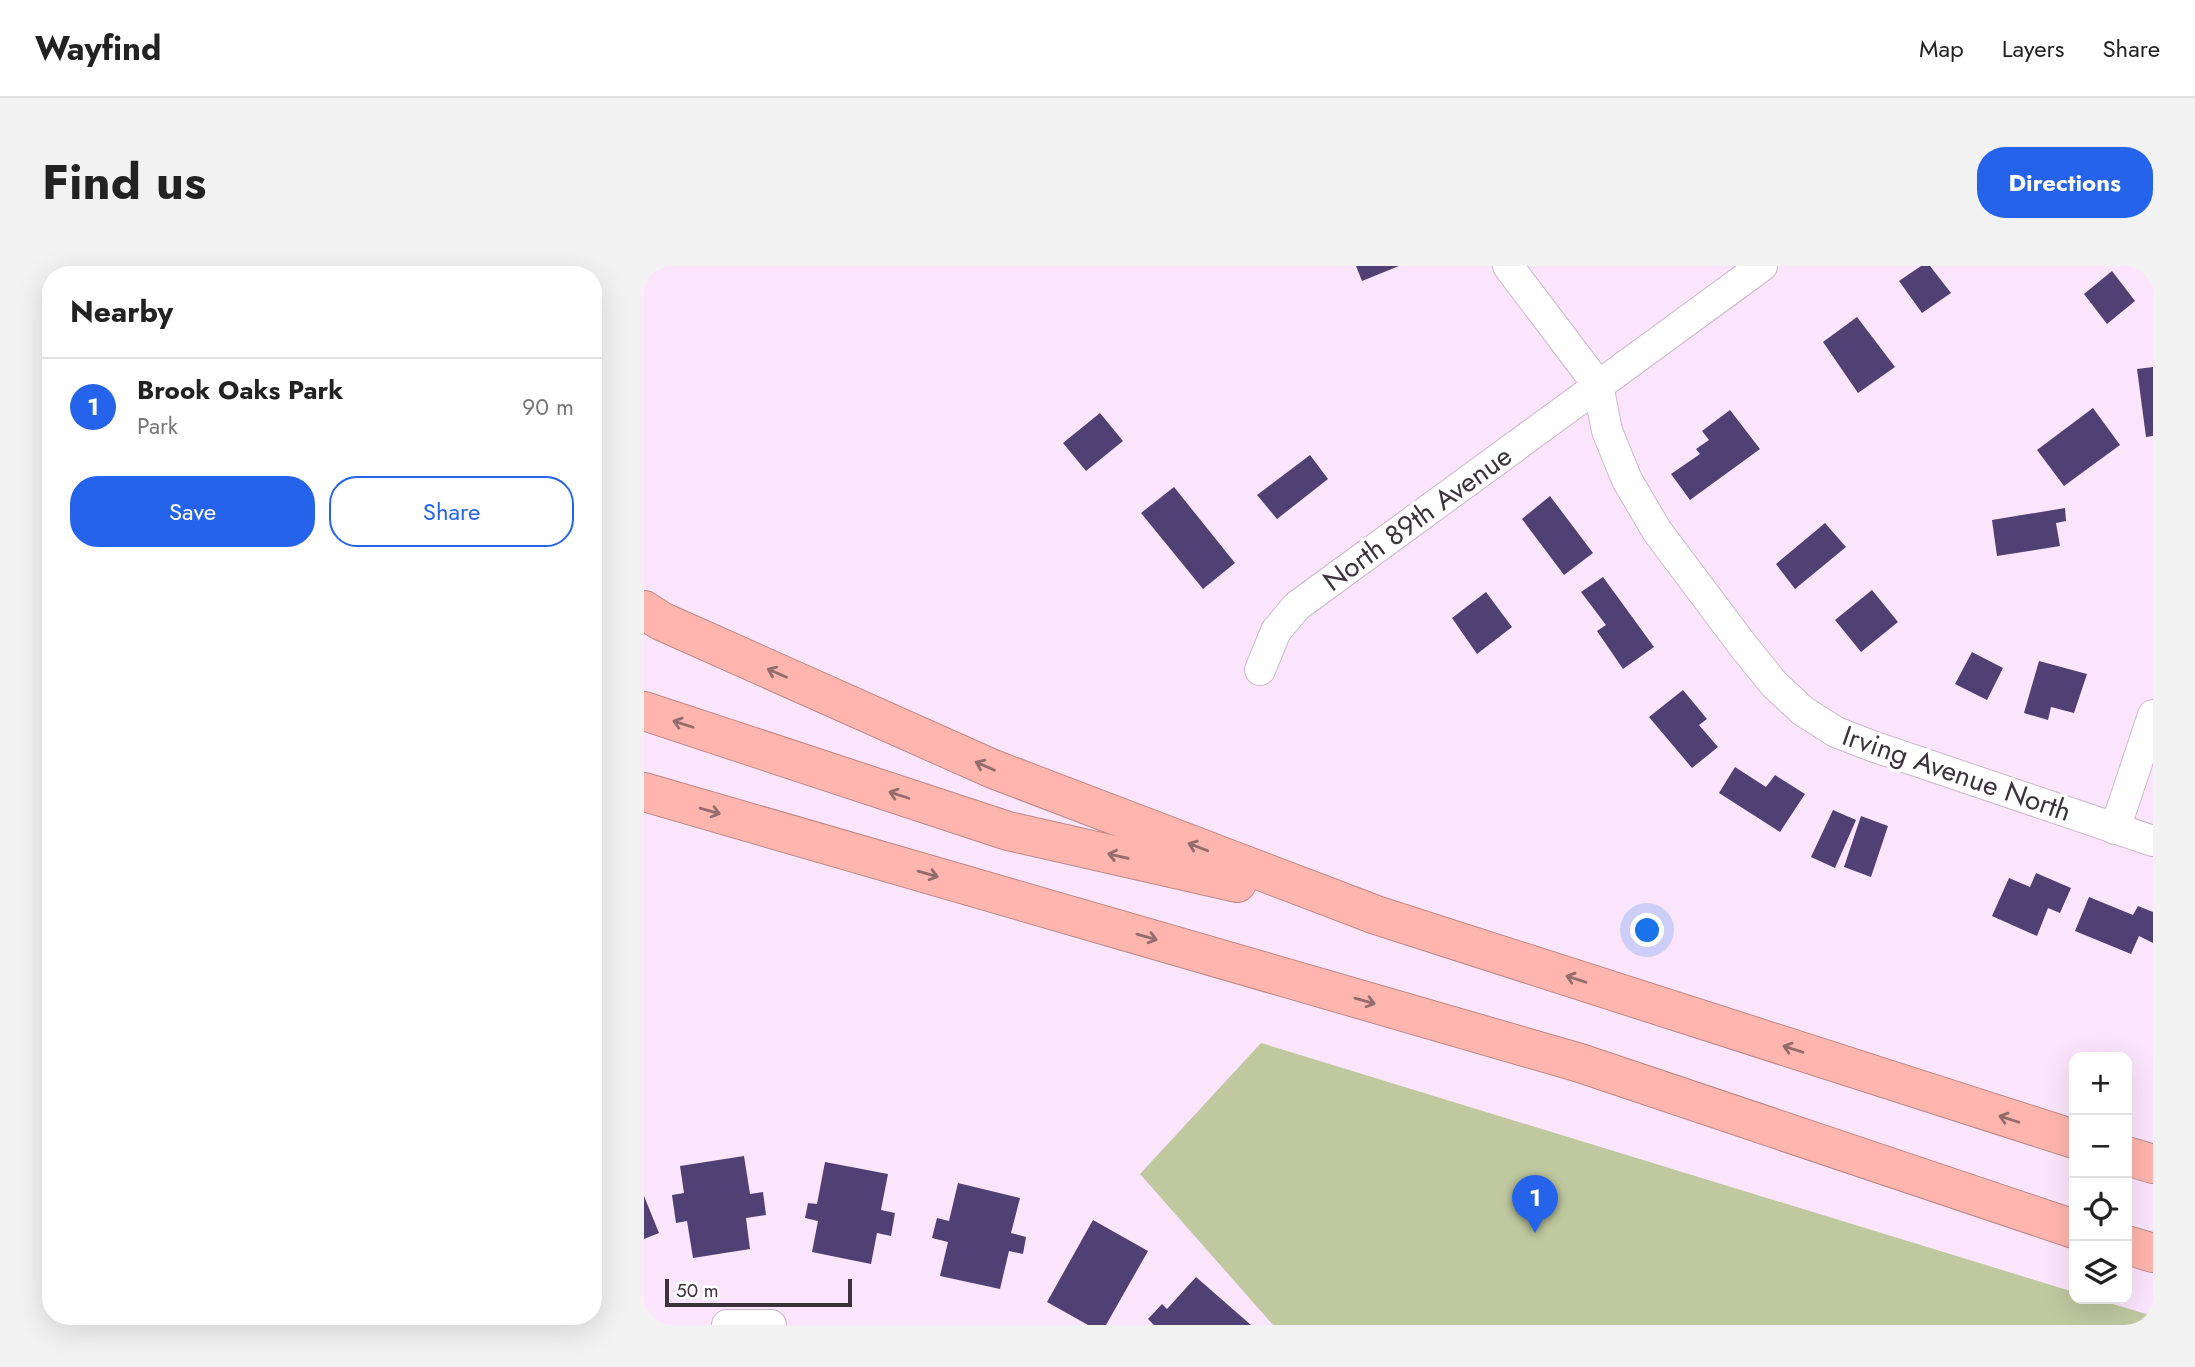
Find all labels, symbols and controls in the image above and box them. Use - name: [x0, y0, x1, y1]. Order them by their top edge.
- text: Wayfind: [35, 25, 161, 72]
- text: Map: [1919, 31, 1964, 66]
- text: Layers: [2002, 31, 2064, 66]
- text: Share: [2102, 31, 2160, 66]
- text: Find us: [42, 147, 206, 217]
- button: Directions: [1977, 147, 2153, 218]
- text: Nearby: [70, 290, 173, 333]
- text: Brook Oaks Park: [137, 371, 343, 409]
- text: 1: [87, 390, 99, 424]
- text: 90 m: [522, 390, 574, 424]
- text: Park: [137, 409, 178, 443]
- street label: North 89th Avenue: [1314, 436, 1520, 601]
- button: Save: [70, 476, 315, 547]
- button: Share: [329, 476, 574, 547]
- one-way arrow: [767, 666, 789, 679]
- street label: Irving Avenue North: [1837, 715, 2077, 832]
- one-way arrow: [673, 717, 695, 729]
- one-way arrow: [975, 759, 996, 772]
- one-way arrow: [889, 788, 911, 800]
- one-way arrow: [698, 805, 720, 818]
- one-way arrow: [1187, 840, 1209, 852]
- one-way arrow: [1107, 849, 1130, 862]
- one-way arrow: [917, 869, 939, 882]
- your location: [1630, 913, 1664, 947]
- one-way arrow: [1135, 932, 1157, 945]
- one-way arrow: [1565, 972, 1587, 985]
- one-way arrow: [1354, 995, 1376, 1008]
- one-way arrow: [1782, 1042, 1804, 1054]
- map controls: [2069, 1052, 2132, 1304]
- button: +: [2069, 1052, 2132, 1115]
- one-way arrow: [1999, 1112, 2021, 1124]
- button: −: [2069, 1115, 2132, 1178]
- pin: 1: [1512, 1175, 1558, 1233]
- button: locate: [2069, 1178, 2132, 1241]
- button: layers: [2069, 1241, 2132, 1304]
- scale bar: [665, 1276, 852, 1308]
- text: 50 m: [676, 1277, 719, 1304]

